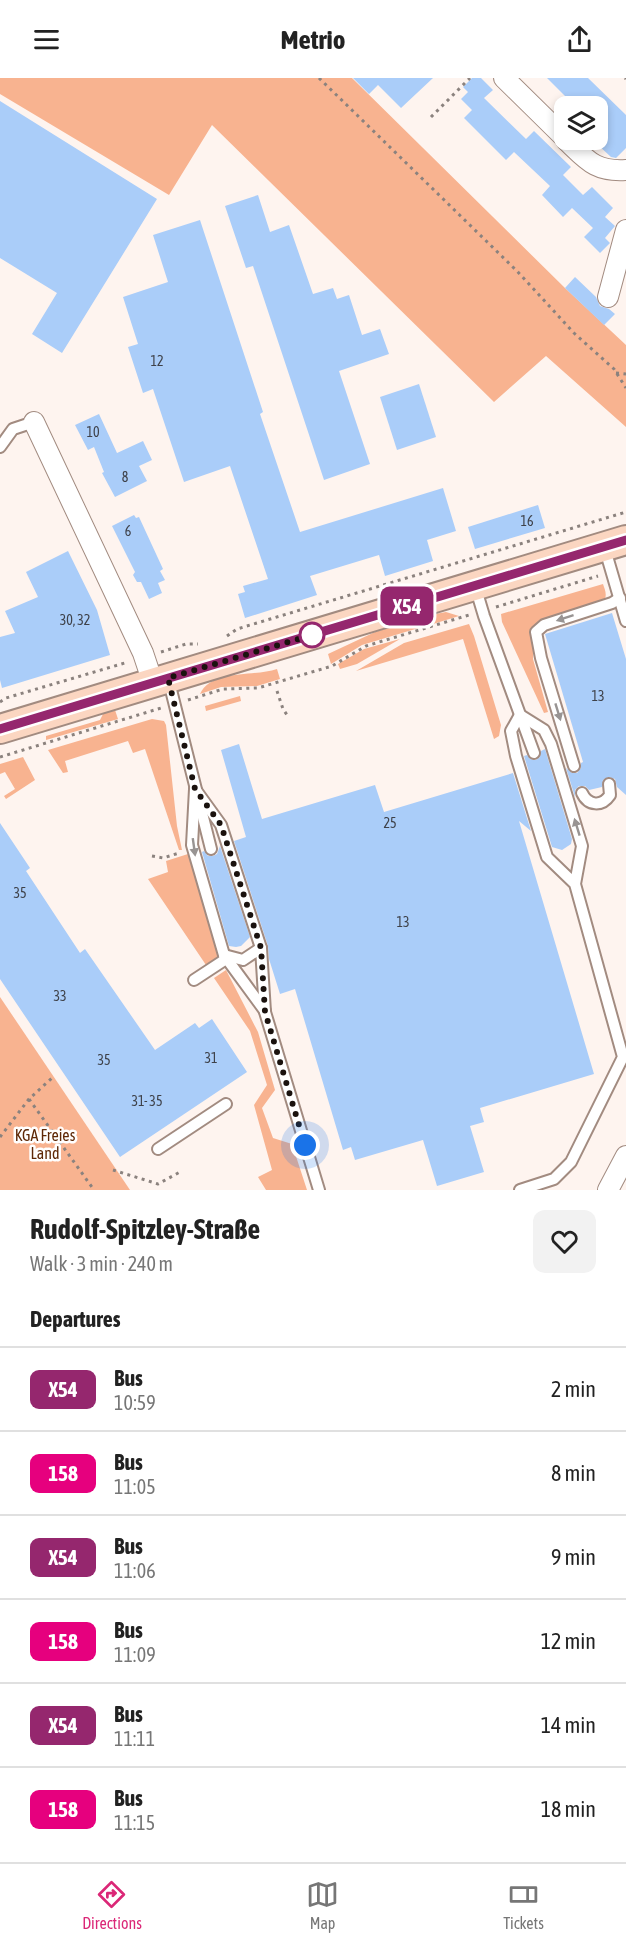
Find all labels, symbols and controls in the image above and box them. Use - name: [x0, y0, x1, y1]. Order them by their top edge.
- icon: menu: [30, 23, 63, 56]
- icon: share: [563, 23, 596, 56]
- text: Metrio: [281, 24, 346, 55]
- map controls: [554, 96, 608, 150]
- button: layers: [554, 96, 608, 150]
- house number: 12: [150, 353, 164, 369]
- house number: 10: [86, 424, 100, 440]
- house number: 8: [122, 469, 129, 485]
- house number: 16: [520, 513, 534, 529]
- house number: 6: [125, 523, 132, 539]
- line badge: X54: [372, 586, 442, 626]
- text: X54: [392, 594, 422, 618]
- house number: 30, 32: [60, 612, 90, 628]
- one-way arrow: [556, 614, 574, 623]
- unlabelled marker: [299, 622, 325, 648]
- house number: 13: [591, 688, 605, 704]
- one-way arrow: [554, 703, 563, 721]
- house number: 25: [383, 815, 397, 831]
- one-way arrow: [571, 818, 581, 836]
- one-way arrow: [189, 838, 198, 857]
- house number: 35: [13, 885, 27, 901]
- house number: 13: [396, 914, 410, 930]
- house number: 33: [53, 988, 67, 1004]
- house number: 31: [204, 1050, 218, 1066]
- house number: 35: [97, 1052, 111, 1068]
- house number: 31- 35: [131, 1093, 163, 1109]
- park label: KGA Freies Land: [15, 1126, 76, 1162]
- your location: [290, 1130, 320, 1160]
- button: heart: [533, 1210, 596, 1273]
- text: Rudolf-Spitzley-Straße: [30, 1213, 260, 1245]
- text: Walk · 3 min · 240 m: [30, 1252, 173, 1275]
- text: Departures: [30, 1306, 120, 1332]
- text: Bus: [114, 1365, 143, 1391]
- text: 2 min: [551, 1376, 596, 1402]
- text: X54: [48, 1377, 78, 1401]
- text: 10:59: [114, 1391, 156, 1414]
- text: Bus: [114, 1449, 143, 1475]
- text: 8 min: [551, 1460, 596, 1486]
- text: 158: [48, 1461, 78, 1485]
- text: 11:05: [114, 1475, 156, 1498]
- text: Bus: [114, 1533, 143, 1559]
- text: 9 min: [551, 1544, 596, 1570]
- text: X54: [48, 1545, 78, 1569]
- text: 11:06: [114, 1559, 156, 1582]
- text: Bus: [114, 1617, 143, 1643]
- text: 12 min: [541, 1628, 596, 1654]
- text: 158: [48, 1629, 78, 1653]
- text: 11:09: [114, 1643, 156, 1666]
- text: Bus: [114, 1701, 143, 1727]
- text: 14 min: [541, 1712, 596, 1738]
- text: X54: [48, 1713, 78, 1737]
- text: 11:11: [114, 1727, 155, 1750]
- text: Bus: [114, 1785, 143, 1811]
- text: 18 min: [541, 1796, 596, 1822]
- text: 158: [48, 1797, 78, 1821]
- text: 11:15: [114, 1811, 155, 1834]
- tab: Directions: [82, 1878, 142, 1932]
- tab: Map: [306, 1878, 339, 1932]
- tab: Tickets: [503, 1878, 544, 1932]

